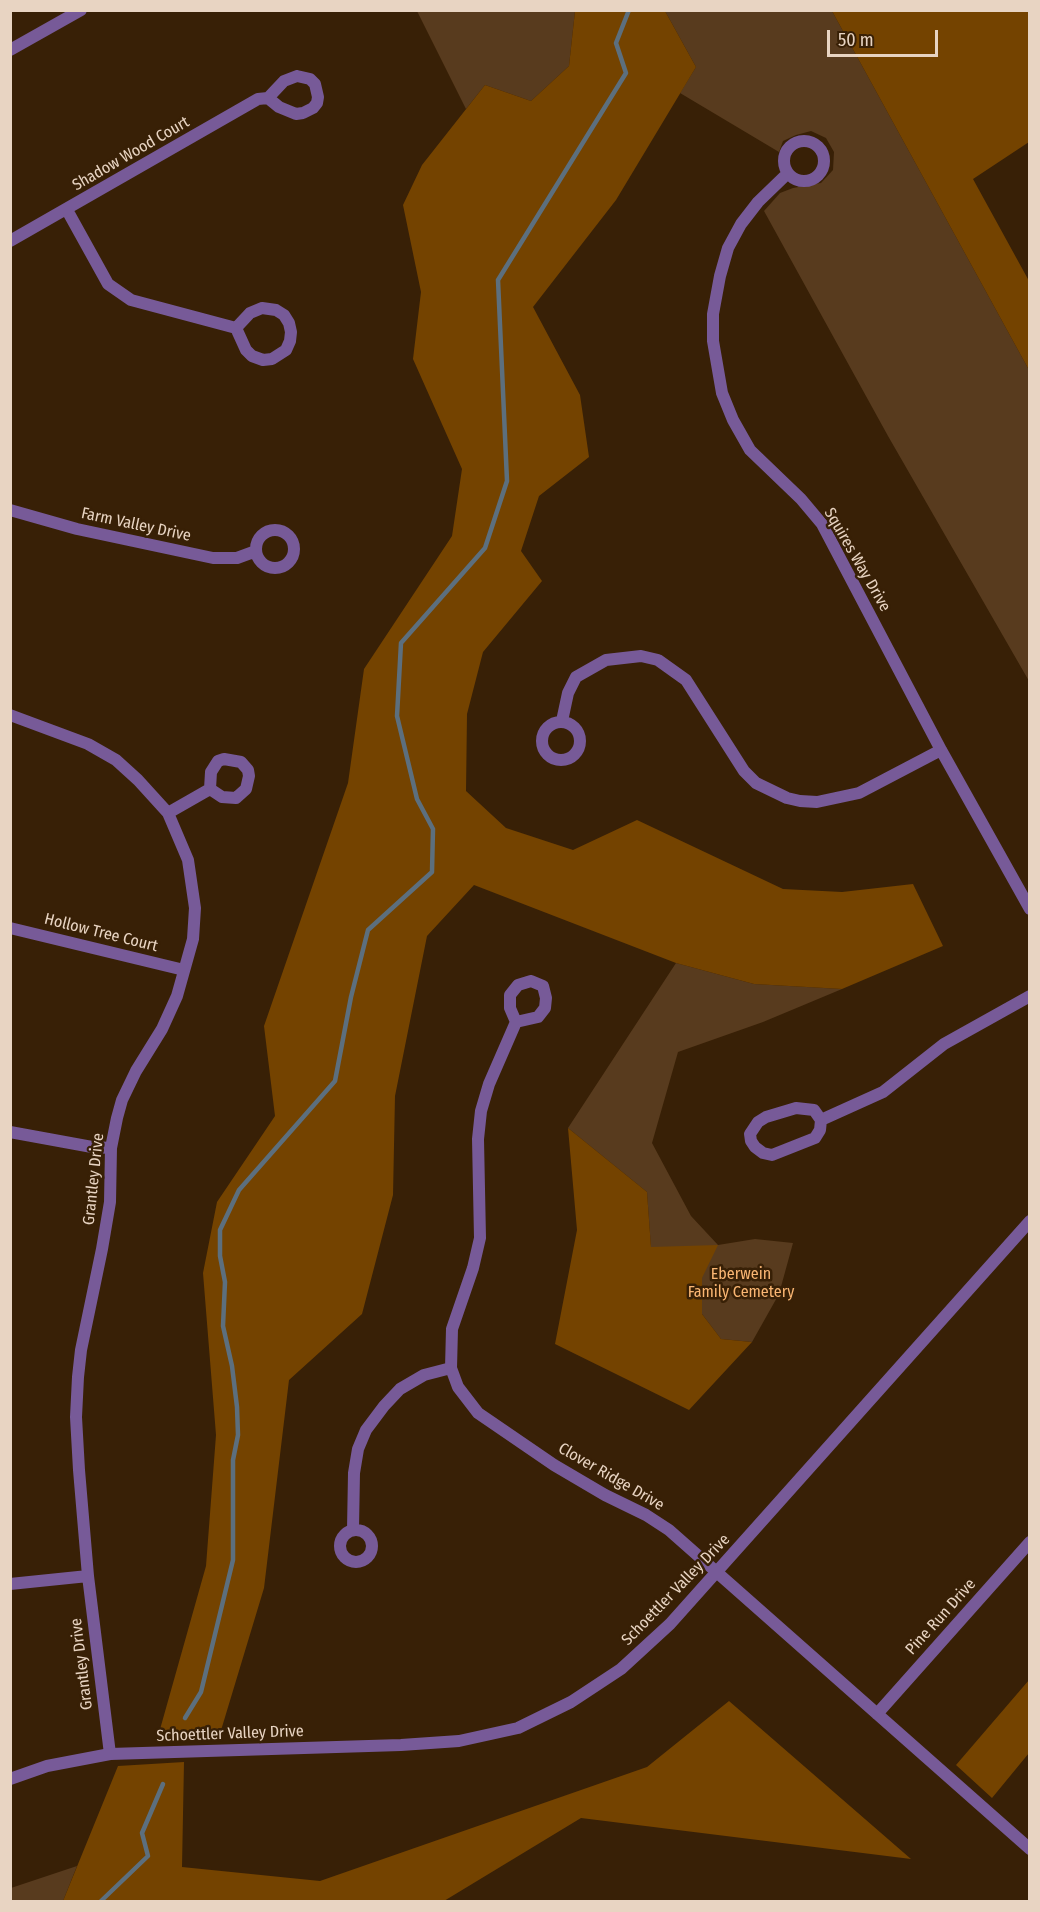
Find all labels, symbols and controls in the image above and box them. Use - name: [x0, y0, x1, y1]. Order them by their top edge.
- scale bar: [830, 18, 941, 56]
- text: 50 m: [838, 29, 874, 51]
- street label: Shadow Wood Court: [69, 113, 193, 195]
- street label: Farm Valley Drive: [79, 504, 193, 546]
- street label: Squires Way Drive: [820, 505, 894, 615]
- street label: Hollow Tree Court: [42, 910, 160, 956]
- street label: Grantley Drive: [80, 1132, 108, 1226]
- park label: Eberwein Family Cemetery: [688, 1265, 794, 1303]
- street label: Clover Ridge Drive: [555, 1439, 667, 1515]
- street label: Schoettler Valley Drive: [618, 1530, 734, 1650]
- street label: Pine Run Drive: [902, 1575, 980, 1659]
- street label: Grantley Drive: [67, 1617, 97, 1711]
- street label: Schoettler Valley Drive: [156, 1722, 304, 1746]

